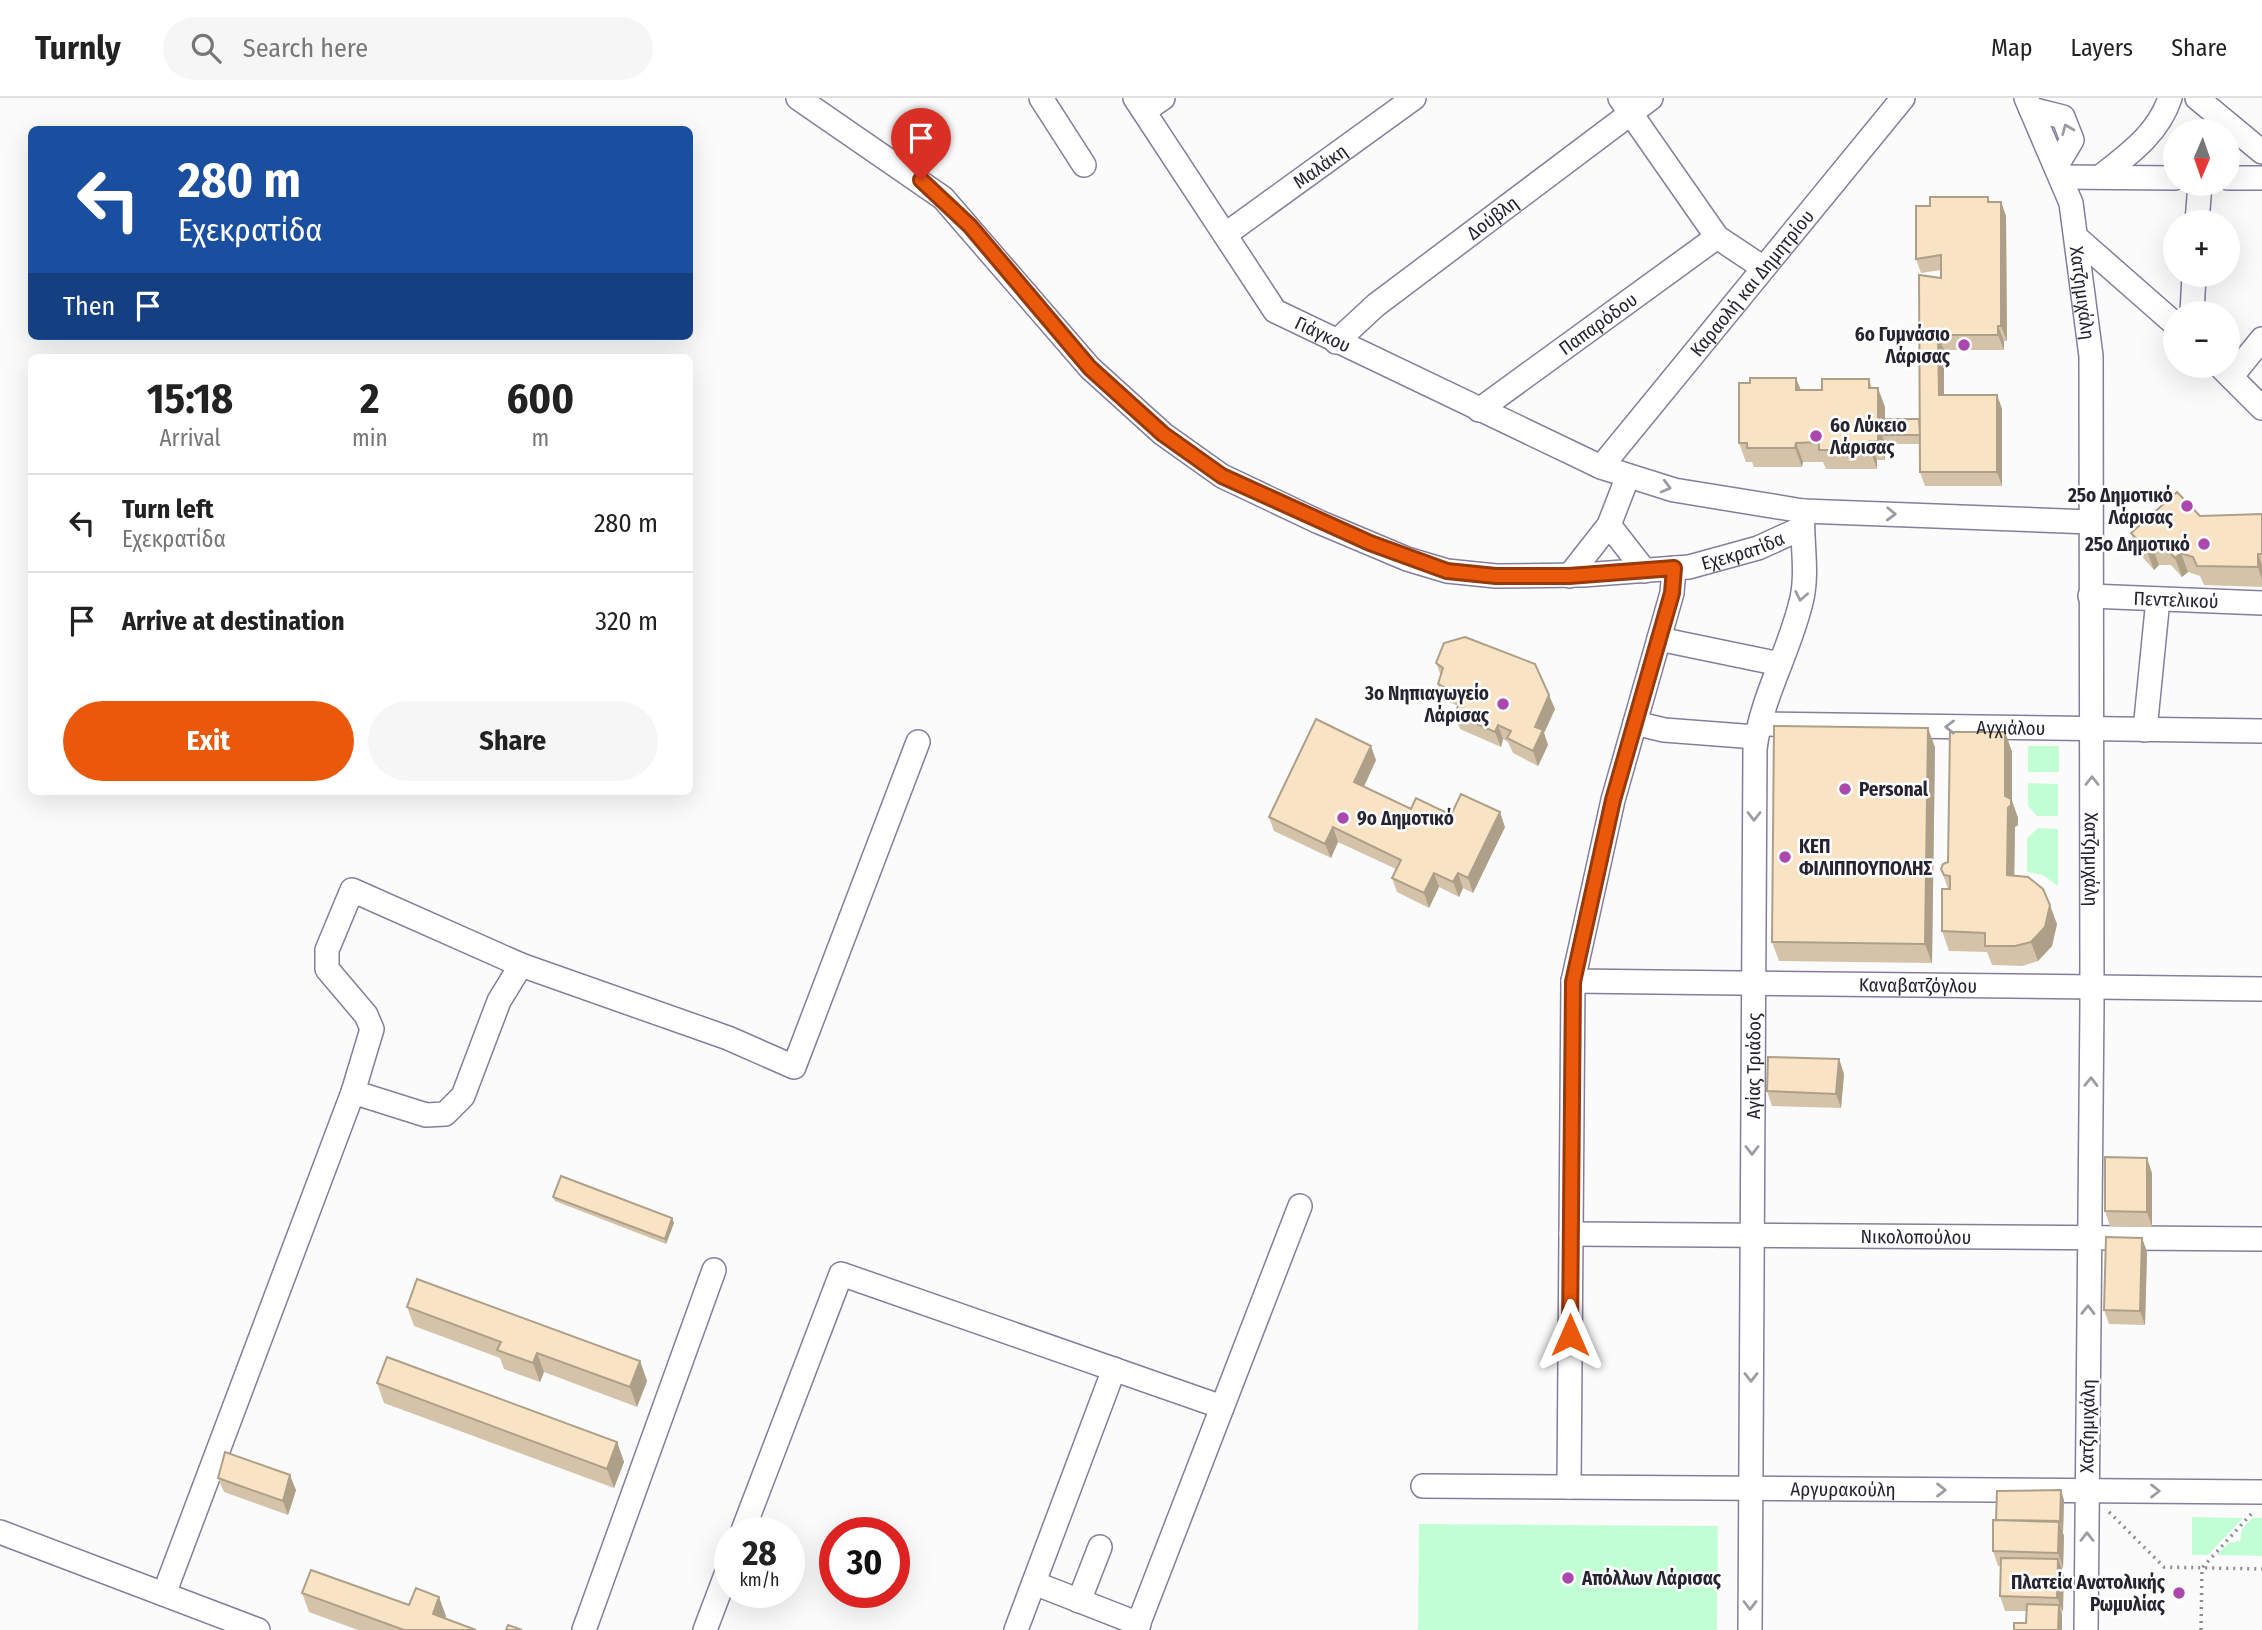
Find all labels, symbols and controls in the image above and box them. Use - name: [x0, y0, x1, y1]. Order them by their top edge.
- search box: [163, 17, 653, 80]
- text: Turnly: [35, 28, 121, 68]
- icon: search: [187, 29, 225, 67]
- text: Search here: [243, 33, 368, 64]
- text: Map: [1991, 34, 2033, 62]
- text: Layers: [2071, 34, 2133, 62]
- text: Share: [2171, 34, 2227, 62]
- pin: [891, 108, 951, 180]
- icon: arrive: [902, 119, 940, 157]
- north arrow: [2163, 119, 2240, 196]
- map controls: [2163, 119, 2240, 378]
- one-way arrow: [2062, 123, 2076, 135]
- street label: Μαλάκη: [1289, 139, 1352, 194]
- text: 280 m: [178, 151, 301, 210]
- icon: left: [63, 154, 154, 245]
- street label: Δούβλη: [1462, 191, 1523, 245]
- street label: Καραολή και Δημητρίου: [1685, 205, 1819, 361]
- button: +: [2163, 210, 2240, 287]
- text: Εχεκρατίδα: [178, 211, 323, 249]
- street label: Χατζημιχάλη: [2065, 245, 2100, 341]
- icon: arrive: [129, 287, 167, 325]
- street label: Παπαρόδου: [1554, 288, 1642, 360]
- text: Then: [63, 291, 115, 322]
- button: −: [2163, 301, 2240, 378]
- street label: Γιάγκου: [1291, 311, 1354, 357]
- place label: 6ο Γυμνάσιο Λάρισας: [1855, 323, 1951, 368]
- marker: 6ο Γυμνάσιο Λάρισας: [1956, 337, 1972, 353]
- text: 15:18: [147, 374, 233, 424]
- text: 2: [360, 374, 380, 424]
- text: 600: [506, 374, 574, 424]
- place label: 6ο Λύκειο Λάρισας: [1829, 414, 1907, 459]
- text: Arrival: [160, 424, 221, 452]
- text: min: [352, 424, 388, 452]
- text: m: [531, 424, 549, 452]
- marker: 6ο Λύκειο Λάρισας: [1808, 428, 1824, 444]
- one-way arrow: [1660, 479, 1672, 493]
- place label: 25ο Δημοτικό Λάρισας: [2067, 484, 2174, 529]
- text: Turn left: [122, 494, 214, 525]
- marker: 25ο Δημοτικό Λάρισας: [2179, 498, 2195, 514]
- icon: left: [63, 504, 101, 542]
- one-way arrow: [1886, 507, 1897, 522]
- text: 280 m: [594, 508, 658, 539]
- text: Εχεκρατίδα: [122, 525, 226, 553]
- street label: Εχεκρατίδα: [1699, 527, 1788, 575]
- place label: 25ο Δημοτικό: [2084, 533, 2190, 556]
- marker: 25ο Δημοτικό: [2196, 536, 2212, 552]
- street label: Πεντελικού: [2133, 587, 2219, 613]
- one-way arrow: [1795, 590, 1810, 602]
- icon: arrive: [63, 602, 101, 640]
- text: Arrive at destination: [122, 606, 345, 637]
- text: 320 m: [595, 606, 658, 637]
- place label: 3o Νηπιαγωγείο Λάρισας: [1364, 682, 1490, 727]
- marker: 3o Νηπιαγωγείο Λάρισας: [1495, 696, 1511, 712]
- button: Exit: [63, 701, 354, 781]
- button: Share: [368, 701, 658, 781]
- street label: Αγχιάλου: [1976, 716, 2046, 740]
- one-way arrow: [1944, 719, 1955, 735]
- one-way arrow: [2084, 776, 2100, 786]
- place label: Personal: [1859, 778, 1929, 801]
- marker: Personal: [1837, 781, 1853, 797]
- place label: 9ο Δημοτικό: [1357, 807, 1454, 830]
- marker: 9ο Δημοτικό: [1335, 810, 1351, 826]
- one-way arrow: [1746, 811, 1762, 822]
- street label: Χατζημιχάλη: [2080, 812, 2103, 906]
- place label: ΚΕΠ ΦΙΛΙΠΠΟΥΠΟΛΗΣ: [1799, 835, 1932, 880]
- marker: ΚΕΠ ΦΙΛΙΠΠΟΥΠΟΛΗΣ: [1777, 849, 1793, 865]
- street label: Καναβατζόγλου: [1859, 973, 1977, 998]
- street label: Αγίας Τριάδος: [1742, 1013, 1766, 1119]
- one-way arrow: [2083, 1077, 2099, 1087]
- one-way arrow: [1744, 1145, 1760, 1155]
- street label: Νικολοπούλου: [1861, 1225, 1971, 1249]
- position arrow: [1533, 1298, 1607, 1372]
- one-way arrow: [2081, 1304, 2096, 1315]
- one-way arrow: [1743, 1372, 1759, 1383]
- street label: Χατζημιχάλη: [2075, 1379, 2100, 1473]
- street label: Αργυρακούλη: [1790, 1478, 1896, 1501]
- one-way arrow: [1937, 1482, 1947, 1498]
- one-way arrow: [2150, 1483, 2161, 1499]
- speed limit sign: 30: [819, 1517, 910, 1608]
- text: 28: [742, 1532, 777, 1574]
- one-way arrow: [2079, 1532, 2095, 1542]
- place label: Απόλλων Λάρισας: [1581, 1567, 1722, 1590]
- text: km/h: [739, 1569, 780, 1591]
- marker: Απόλλων Λάρισας: [1560, 1570, 1576, 1586]
- place label: Πλατεία Ανατολικής Ρωμυλίας: [2011, 1571, 2166, 1616]
- marker: Πλατεία Ανατολικής Ρωμυλίας: [2171, 1585, 2187, 1601]
- one-way arrow: [1742, 1600, 1758, 1610]

